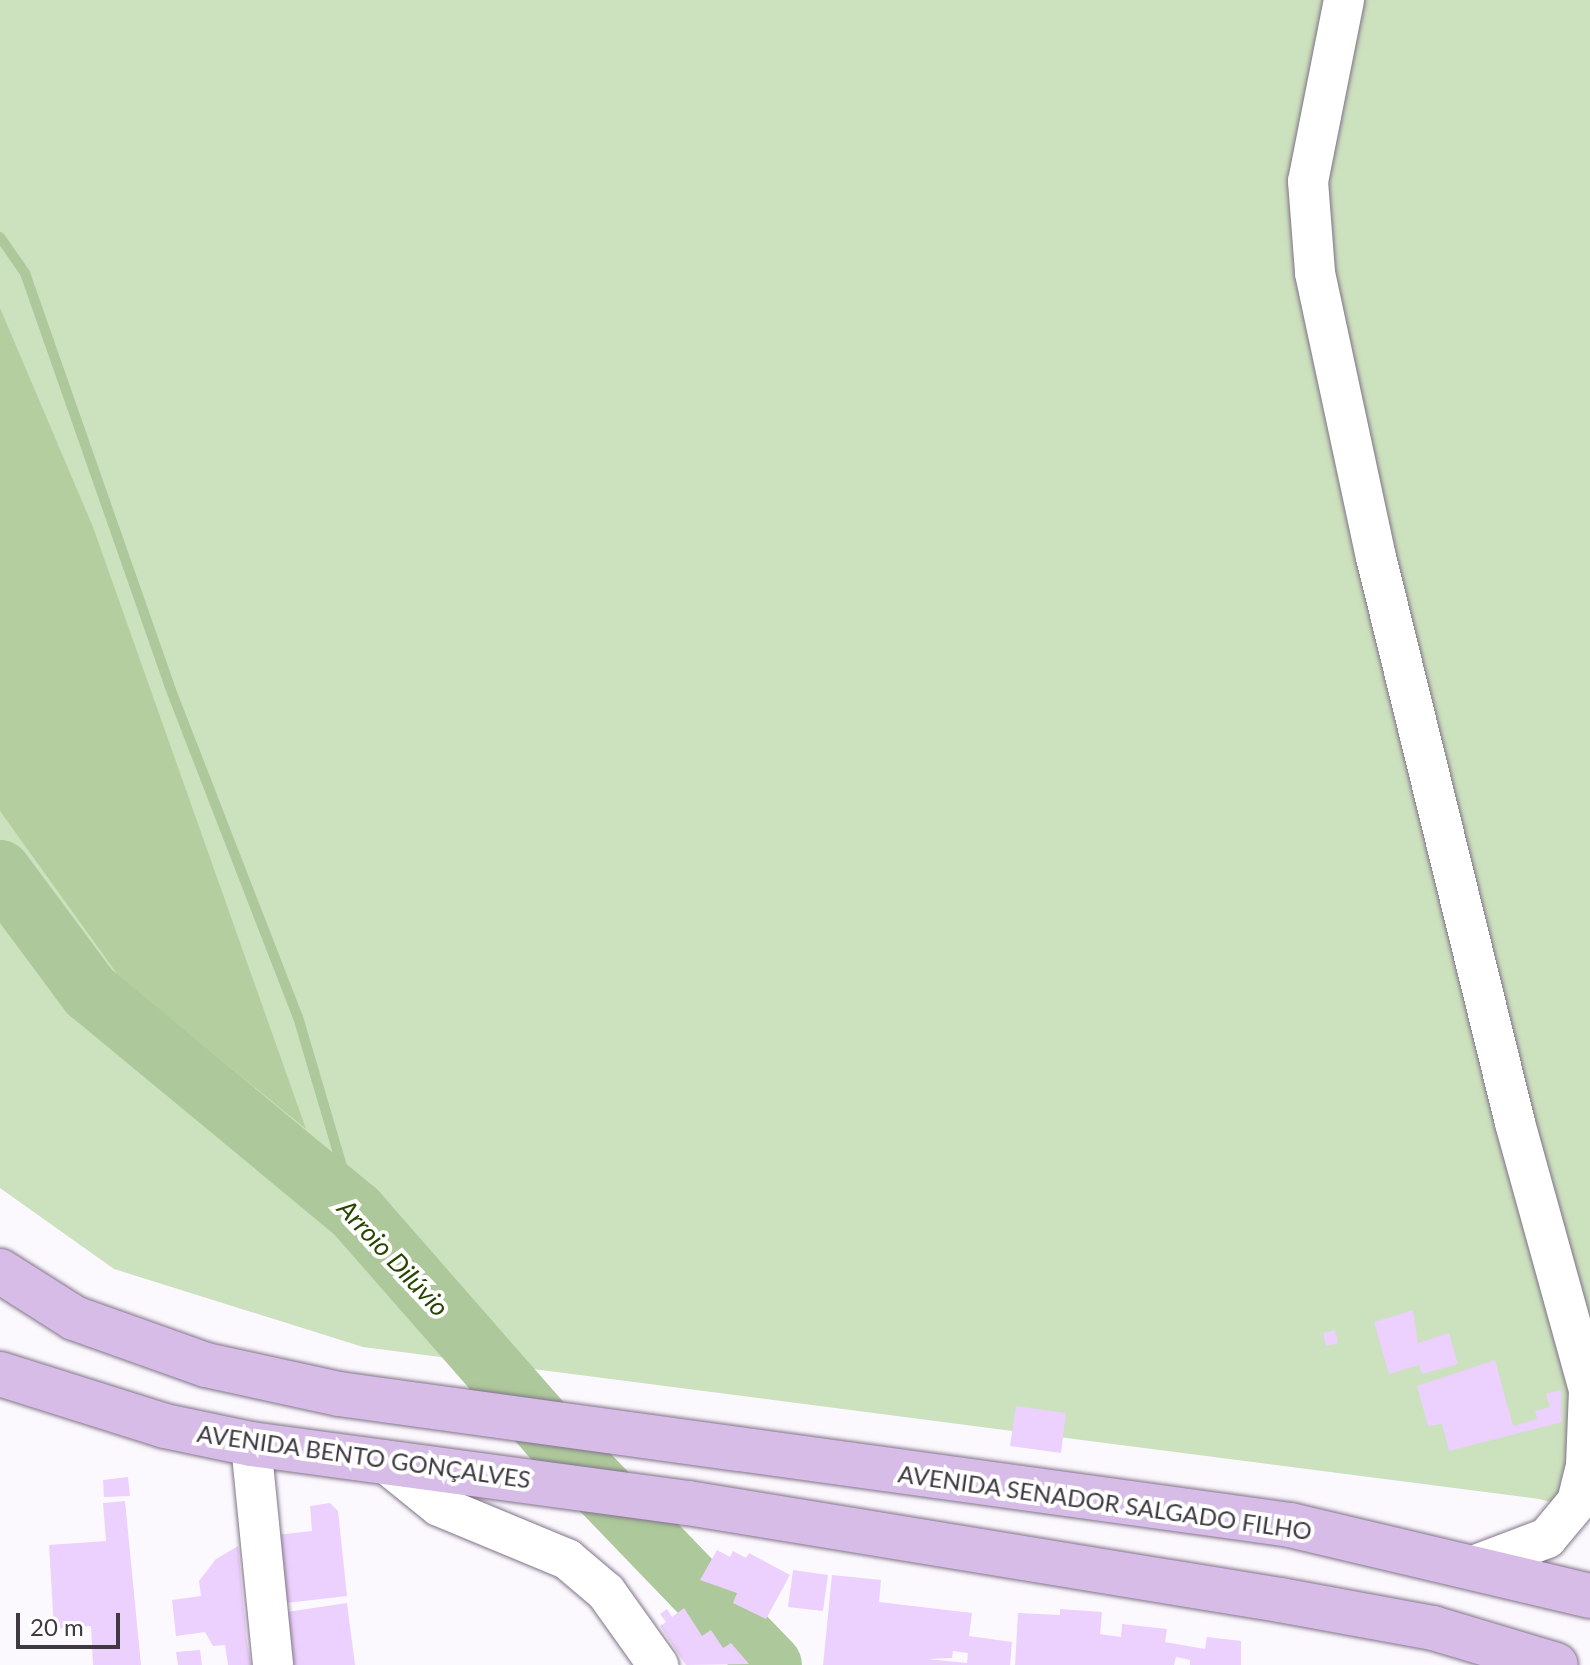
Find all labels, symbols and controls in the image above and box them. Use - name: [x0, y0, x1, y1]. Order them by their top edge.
- water label: Arroio Dilúvio: [331, 1193, 455, 1323]
- street label: AVENIDA BENTO GONÇALVES: [195, 1418, 533, 1494]
- street label: AVENIDA SENADOR SALGADO FILHO: [896, 1459, 1314, 1545]
- scale bar: [20, 1597, 124, 1647]
- text: 20 m: [30, 1612, 84, 1641]

